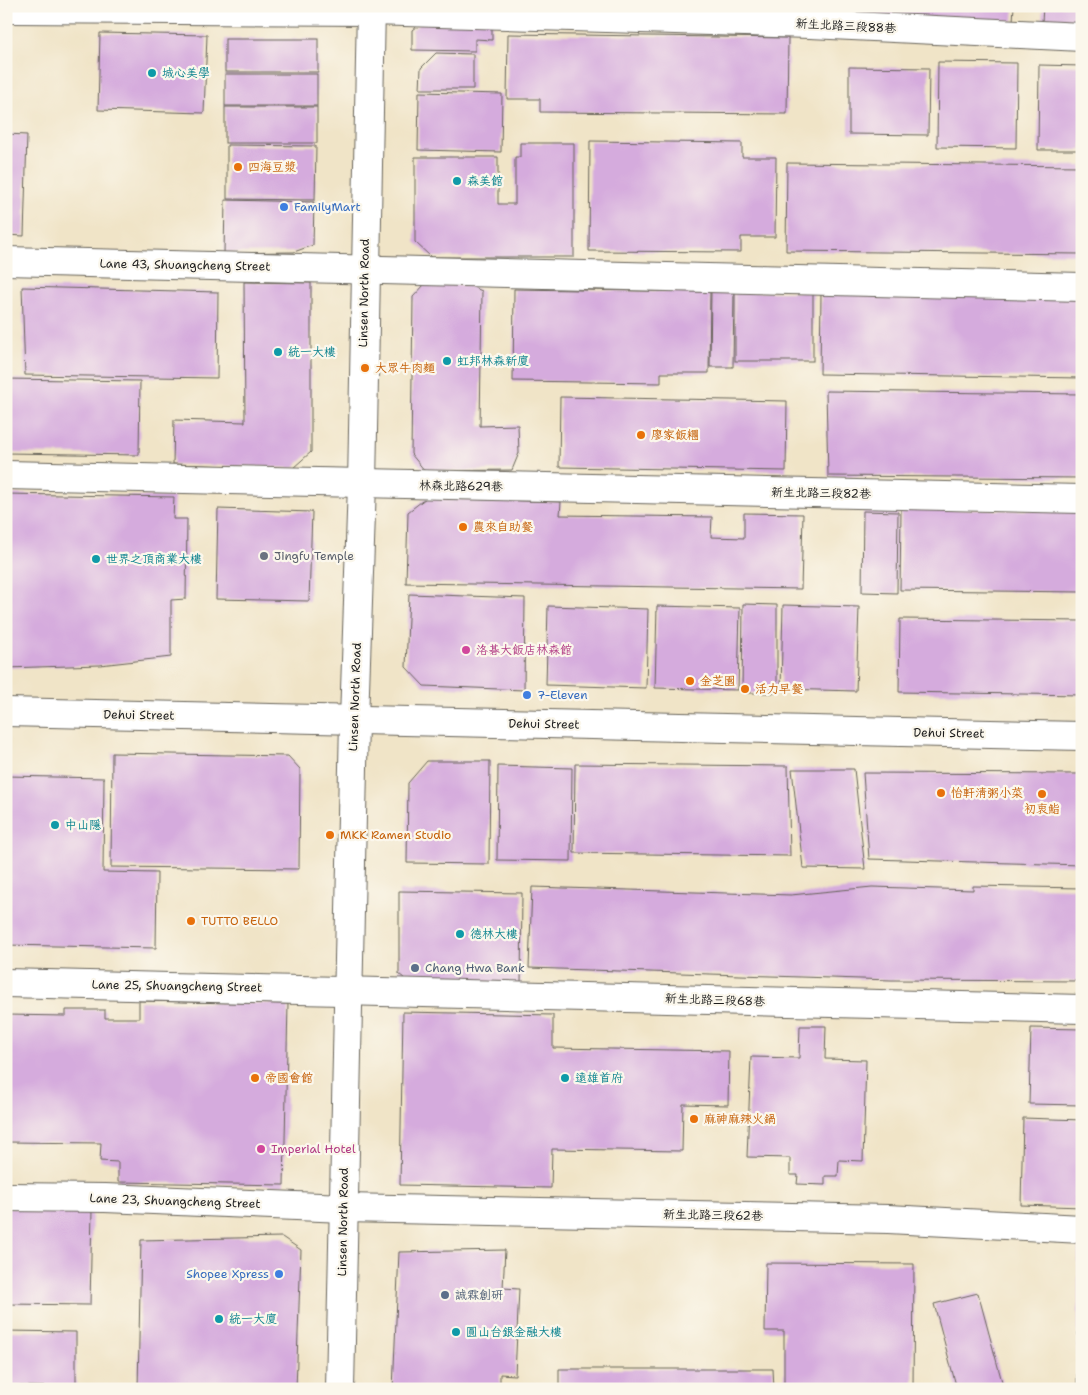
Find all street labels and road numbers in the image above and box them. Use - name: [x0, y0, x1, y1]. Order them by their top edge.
- street label: 新生北路三段88巷: [795, 15, 897, 37]
- street label: Linsen North Road: [355, 238, 373, 348]
- street label: Lane 43, Shuangcheng Street: [99, 256, 271, 274]
- street label: 林森北路629巷: [419, 477, 503, 495]
- street label: 新生北路三段82巷: [771, 484, 871, 502]
- street label: Linsen North Road: [345, 642, 365, 752]
- street label: Dehui Street: [103, 706, 175, 724]
- street label: Dehui Street: [508, 715, 580, 733]
- street label: Dehui Street: [913, 724, 985, 742]
- street label: Lane 25, Shuangcheng Street: [92, 977, 262, 995]
- street label: 新生北路三段68巷: [665, 990, 765, 1010]
- street label: Linsen North Road: [334, 1167, 352, 1277]
- street label: Lane 23, Shuangcheng Street: [89, 1190, 261, 1212]
- street label: 新生北路三段62巷: [663, 1206, 763, 1224]

